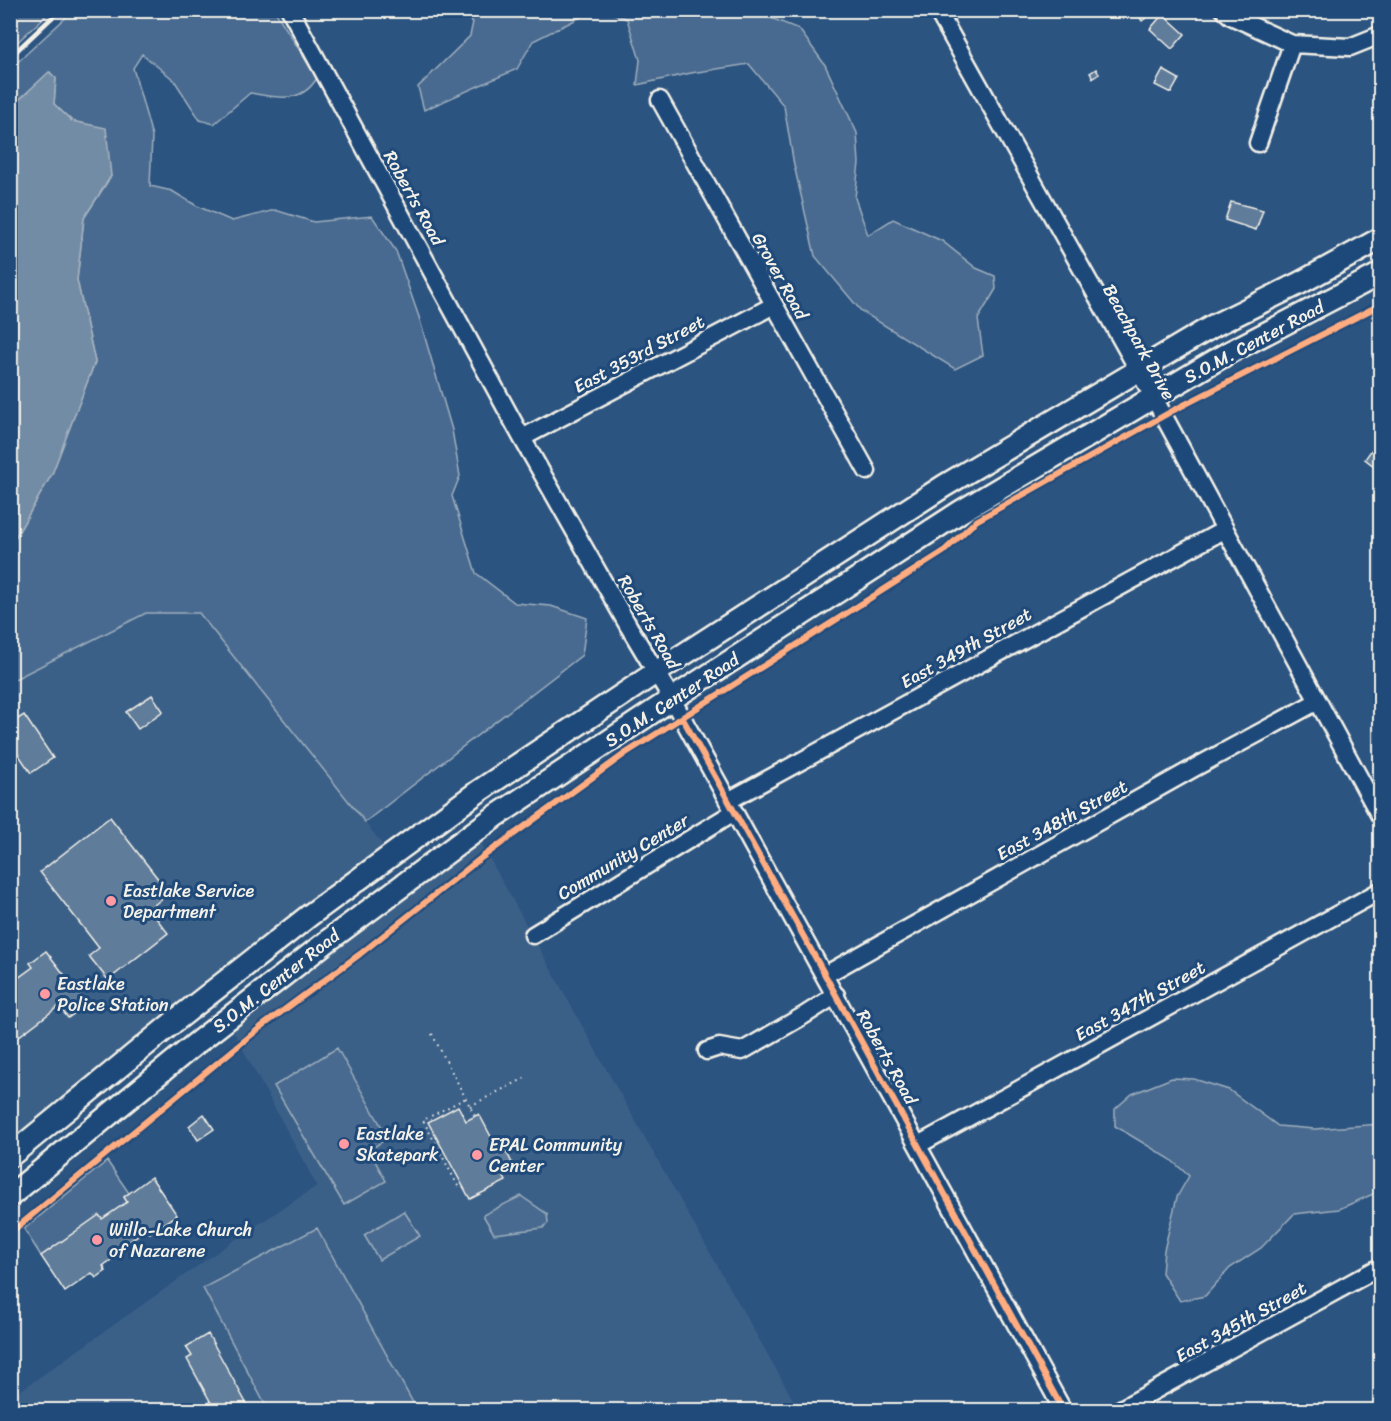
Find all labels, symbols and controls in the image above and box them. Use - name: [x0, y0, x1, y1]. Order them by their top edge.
- street label: Roberts Road: [375, 144, 454, 253]
- street label: Grover Road: [743, 226, 818, 327]
- street label: Beachpark Drive: [1094, 278, 1184, 406]
- street label: S.O.M. Center Road: [1178, 291, 1332, 393]
- street label: East 353rd Street: [567, 306, 711, 402]
- street label: Roberts Road: [609, 568, 690, 677]
- street label: East 349th Street: [894, 598, 1038, 697]
- street label: S.O.M. Center Road: [598, 643, 747, 756]
- street label: East 348th Street: [990, 771, 1134, 869]
- street label: Community Center: [551, 804, 697, 909]
- place label: Eastlake Service Department: [123, 875, 255, 928]
- marker: Eastlake Service Department: [104, 894, 118, 908]
- street label: S.O.M. Center Road: [205, 920, 348, 1041]
- street label: East 347th Street: [1069, 952, 1212, 1050]
- place label: Eastlake Police Station: [57, 968, 169, 1021]
- marker: Eastlake Police Station: [38, 987, 52, 1001]
- street label: Roberts Road: [848, 1003, 927, 1112]
- place label: Eastlake Skatepark: [356, 1118, 439, 1171]
- place label: EPAL Community Center: [489, 1129, 623, 1182]
- marker: Eastlake Skatepark: [337, 1137, 351, 1151]
- marker: EPAL Community Center: [470, 1148, 484, 1162]
- place label: Willo-Lake Church of Nazarene: [109, 1214, 252, 1267]
- marker: Willo-Lake Church of Nazarene: [90, 1233, 104, 1247]
- street label: East 345th Street: [1169, 1272, 1313, 1371]

